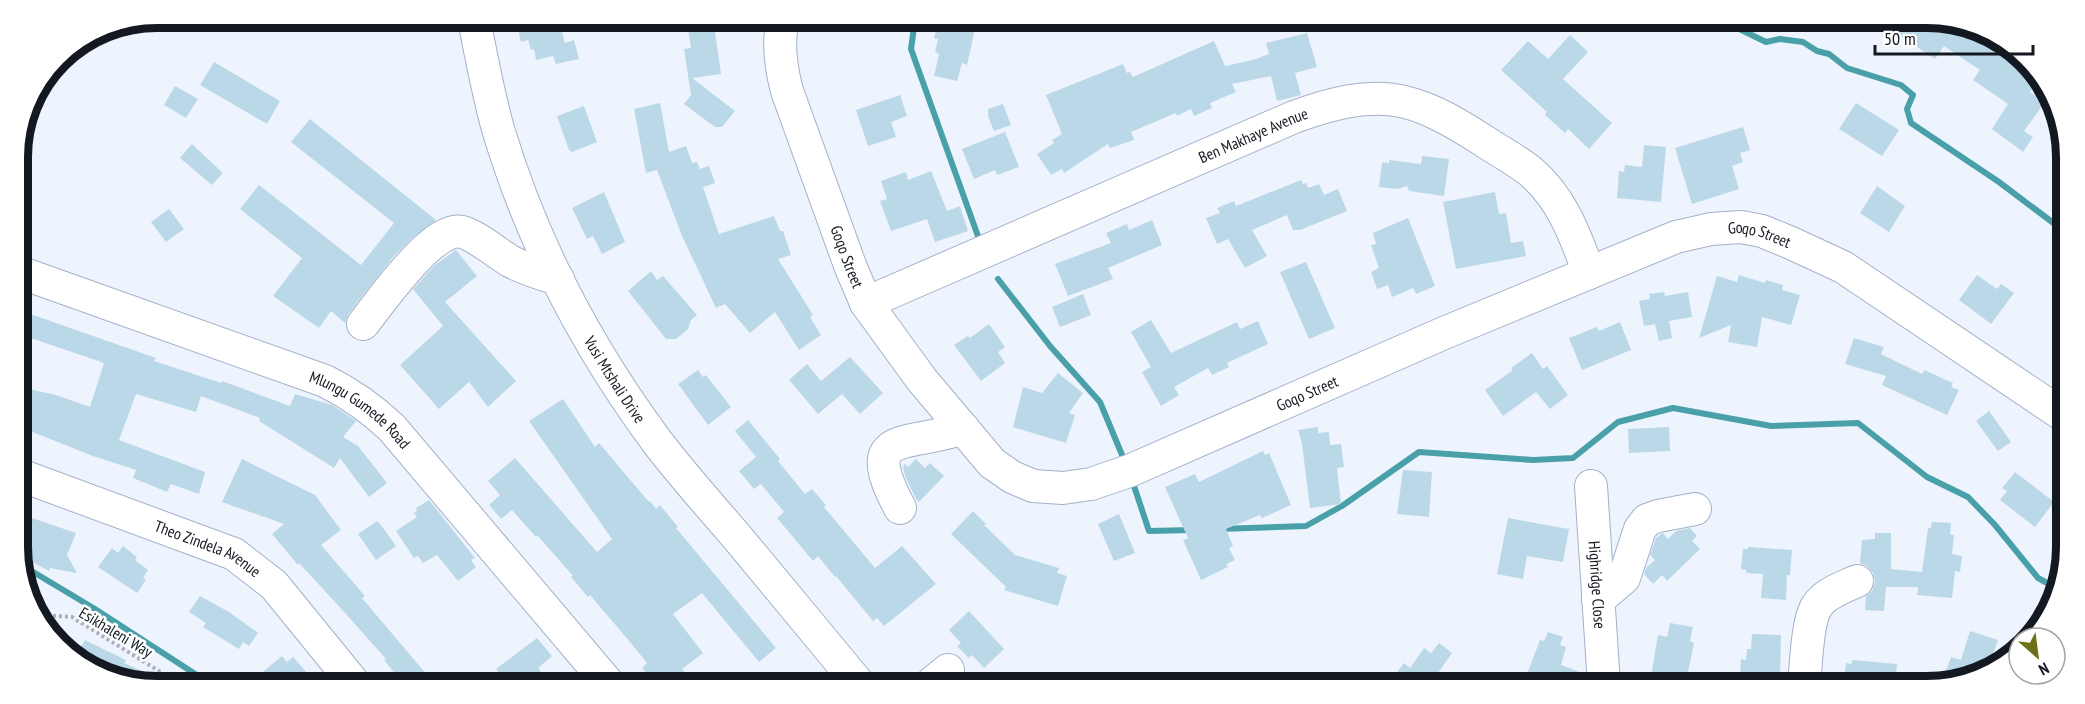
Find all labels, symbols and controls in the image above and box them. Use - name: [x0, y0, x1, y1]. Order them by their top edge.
- scale bar: [1875, 18, 2032, 56]
- text: 50 m: [1884, 27, 1916, 50]
- street label: Ben Makhaye Avenue: [1195, 103, 1310, 167]
- street label: Goqo Street: [1727, 217, 1795, 252]
- street label: Goqo Street: [826, 223, 869, 291]
- street label: Vusi Mtshali Drive: [579, 332, 650, 427]
- street label: Mlungu Gumede Road: [307, 366, 415, 453]
- street label: Goqo Street: [1273, 371, 1341, 415]
- street label: Theo Zindela Avenue: [152, 516, 265, 581]
- street label: Highridge Close: [1585, 540, 1610, 629]
- street label: Esikhaleni Way: [76, 602, 156, 662]
- north arrow: [2007, 626, 2067, 686]
- text: N: [2036, 658, 2053, 680]

